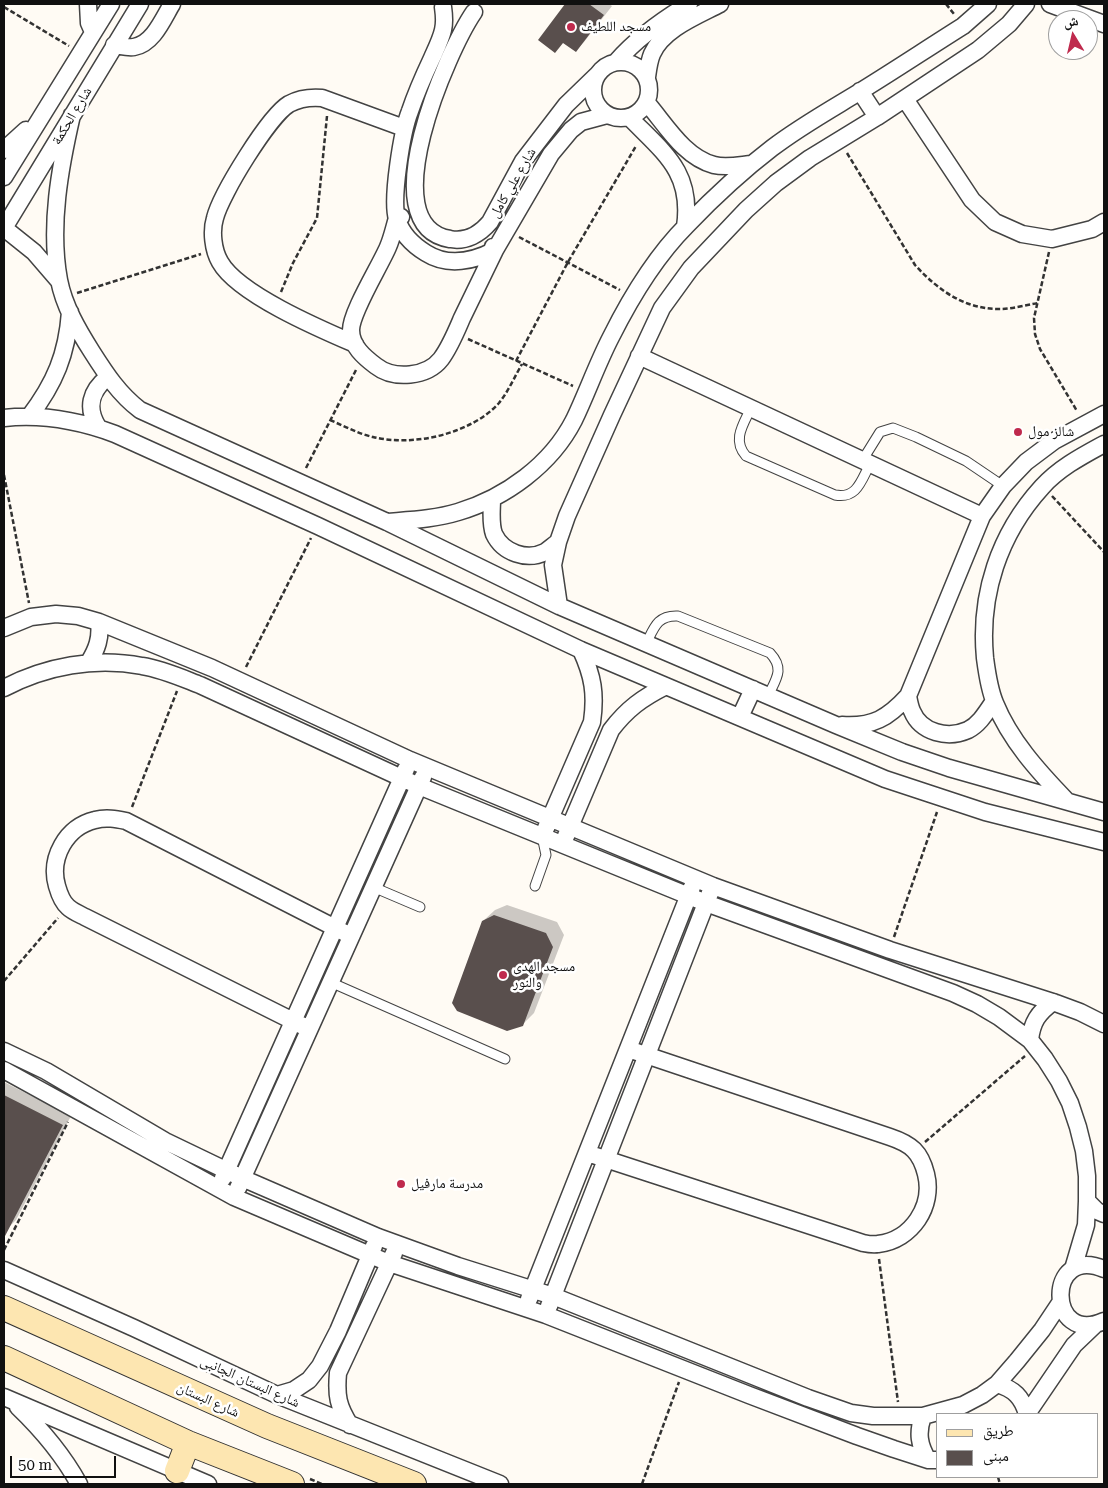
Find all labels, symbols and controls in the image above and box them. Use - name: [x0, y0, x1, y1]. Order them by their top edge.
- north arrow: [1048, 10, 1098, 60]
- text: ش: [1062, 12, 1079, 30]
- place label: مسجد اللطيف: [581, 19, 651, 35]
- marker: مسجد اللطيف: [565, 21, 577, 33]
- street label: شارع الحكمة: [48, 84, 96, 148]
- street label: شارع علي كامل: [486, 145, 540, 221]
- place label: شالز مول: [1028, 424, 1074, 440]
- marker: شالز مول: [1012, 426, 1024, 438]
- place label: مسجد الهدى والنور: [513, 959, 575, 992]
- marker: مسجد الهدى والنور: [497, 969, 509, 981]
- place label: مدرسة مارفيل: [411, 1176, 483, 1192]
- marker: مدرسة مارفيل: [395, 1178, 407, 1190]
- street label: شارع البستان الجانبى: [198, 1353, 302, 1411]
- street label: شارع البستان: [174, 1379, 242, 1421]
- legend: [936, 1413, 1098, 1478]
- text: طريق: [983, 1422, 1014, 1440]
- scale bar: [12, 1446, 119, 1478]
- text: مبنى: [983, 1447, 1009, 1465]
- text: 50 m: [18, 1456, 52, 1474]

